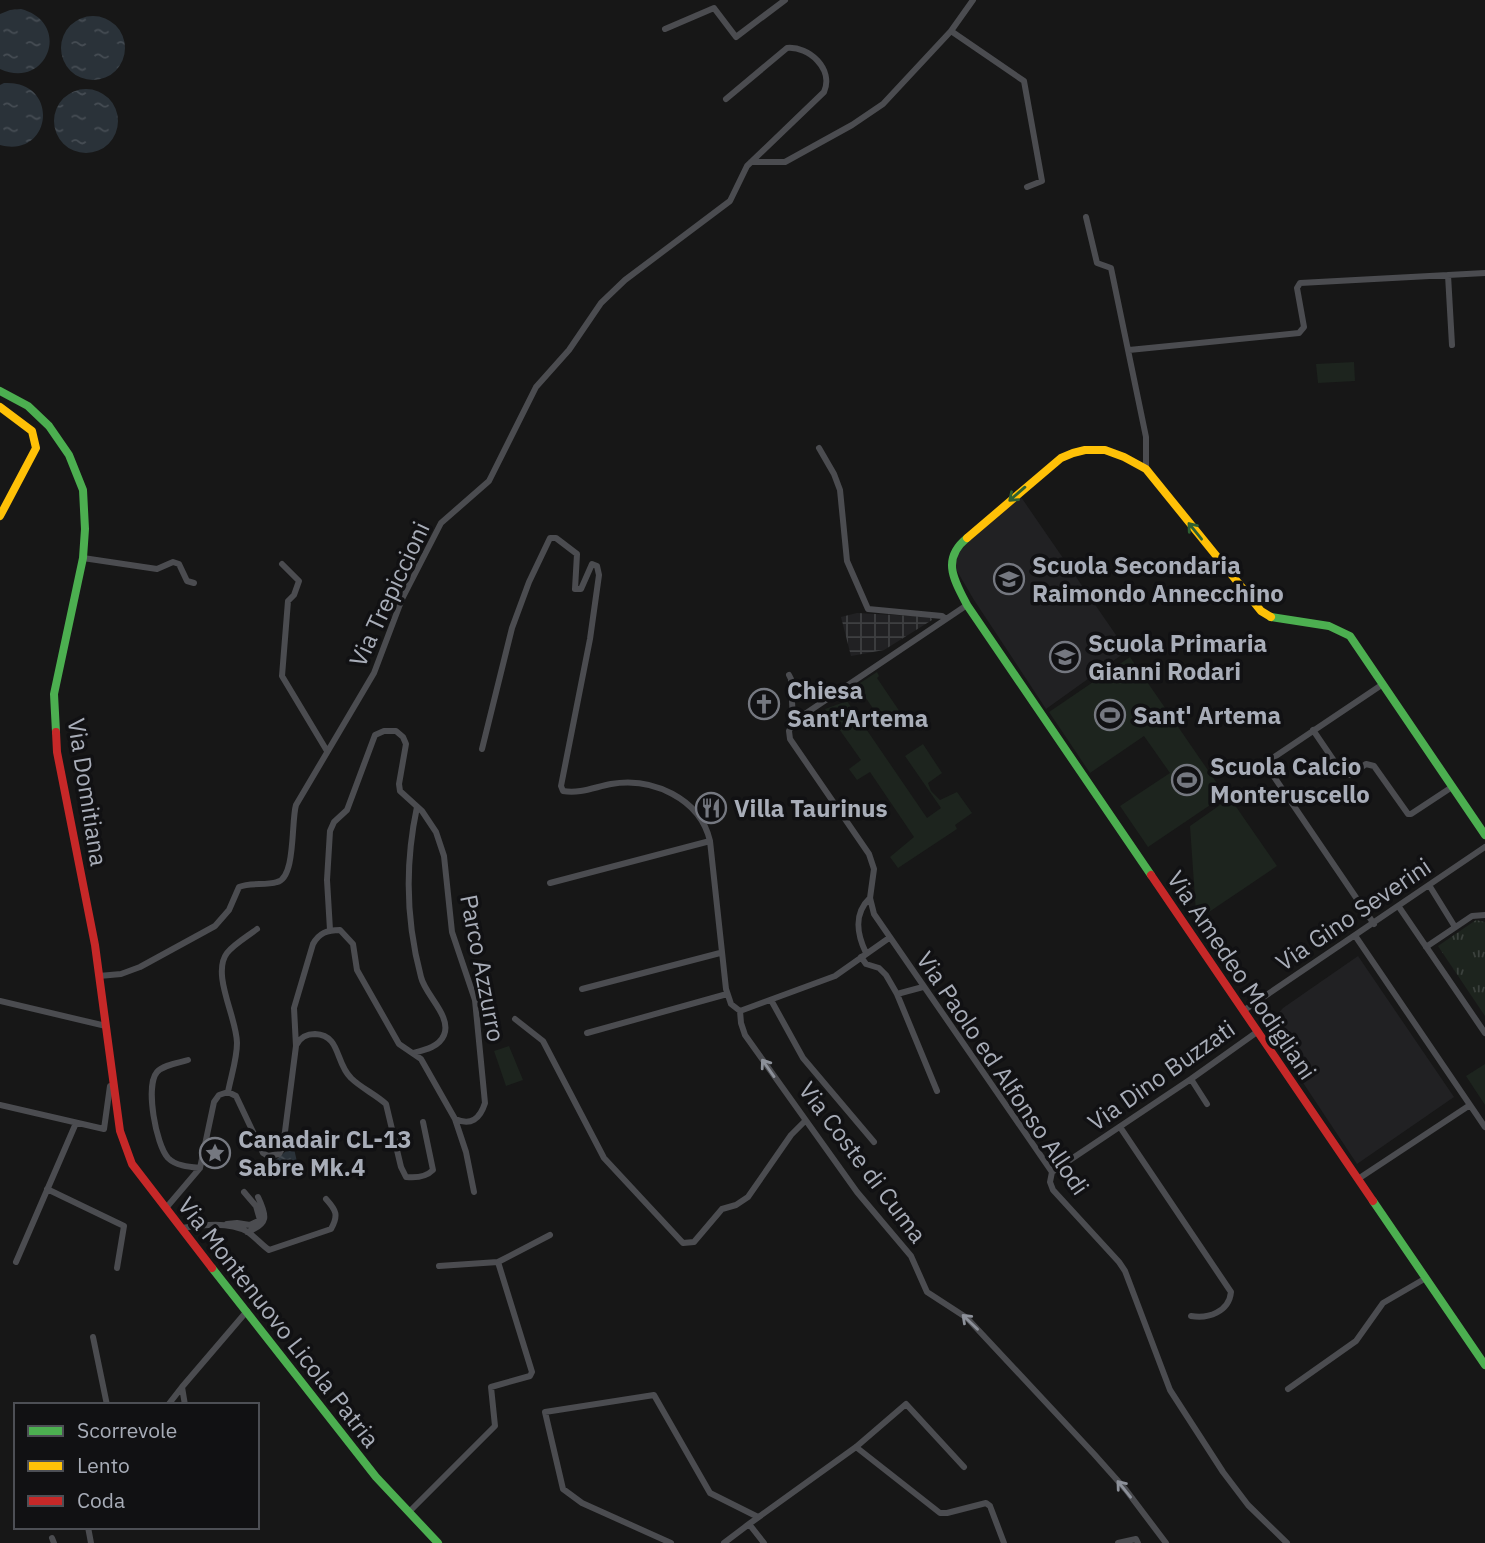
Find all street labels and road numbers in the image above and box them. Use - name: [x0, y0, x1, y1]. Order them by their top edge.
- street label: Via Trepiccioni: [341, 516, 437, 672]
- street label: Via Domitiana: [61, 716, 116, 868]
- street label: Via Gino Severini: [1269, 850, 1437, 978]
- street label: Via Amedeo Modigliani: [1160, 864, 1324, 1086]
- street label: Parco Azzurro: [453, 892, 513, 1044]
- street label: Via Paolo ed Alfonso Allodi: [909, 945, 1097, 1201]
- street label: Via Dino Buzzati: [1081, 1012, 1241, 1138]
- street label: Via Coste di Cuma: [792, 1075, 934, 1249]
- street label: Via Montenuovo Licola Patria: [171, 1190, 387, 1454]

